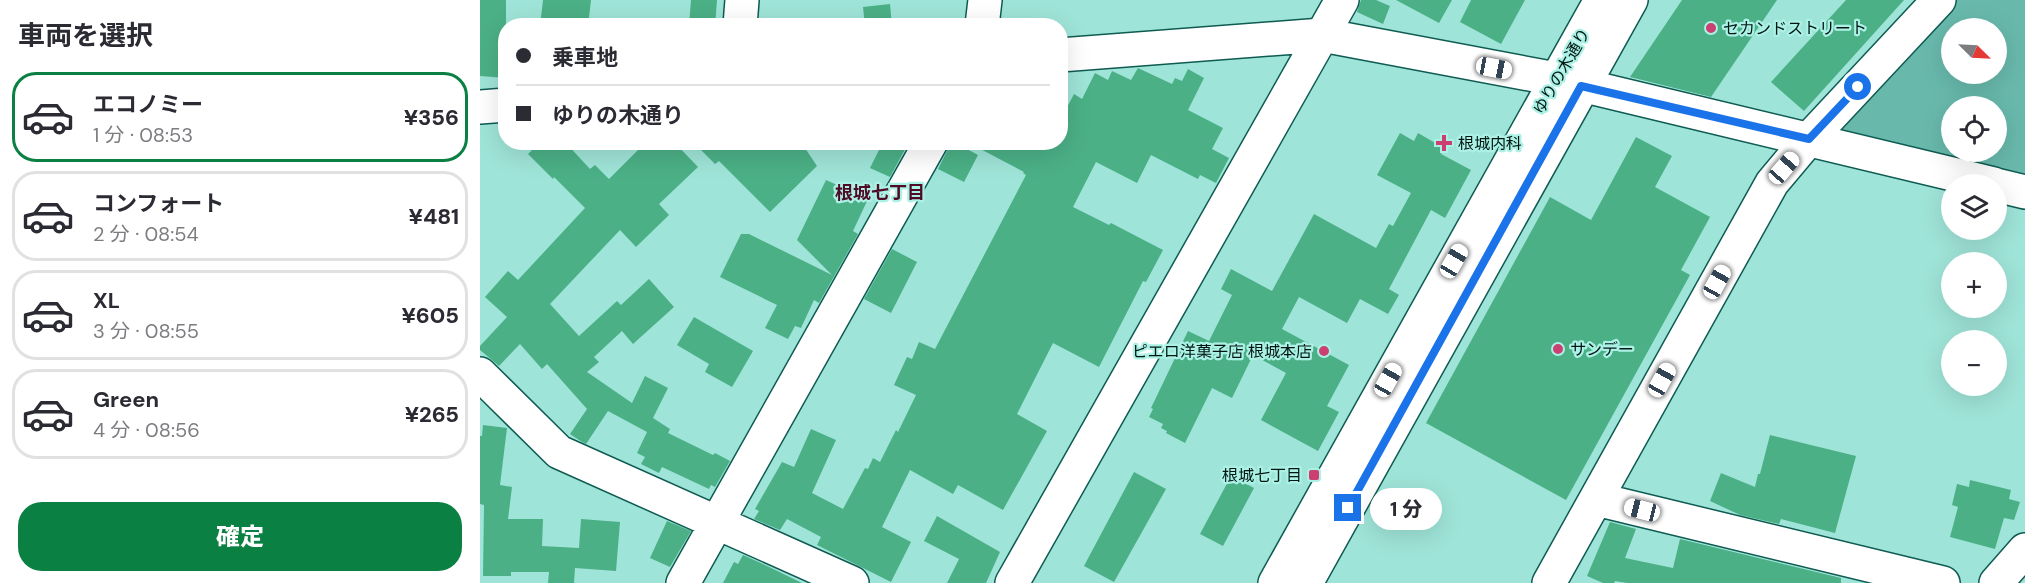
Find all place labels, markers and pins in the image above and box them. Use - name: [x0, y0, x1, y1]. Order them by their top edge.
- place label: セカンドストリート: [1723, 18, 1867, 39]
- marker: セカンドストリート: [1704, 21, 1718, 35]
- place label: 根城内科: [1458, 133, 1522, 154]
- marker: 根城内科: [1435, 134, 1453, 152]
- place label: サンデー: [1570, 339, 1634, 360]
- place label: ピエロ洋菓子店 根城本店: [1132, 341, 1312, 362]
- marker: サンデー: [1551, 342, 1565, 356]
- marker: ピエロ洋菓子店 根城本店: [1317, 344, 1331, 358]
- place label: 根城七丁目: [1222, 465, 1302, 486]
- marker: 根城七丁目: [1307, 468, 1321, 482]

